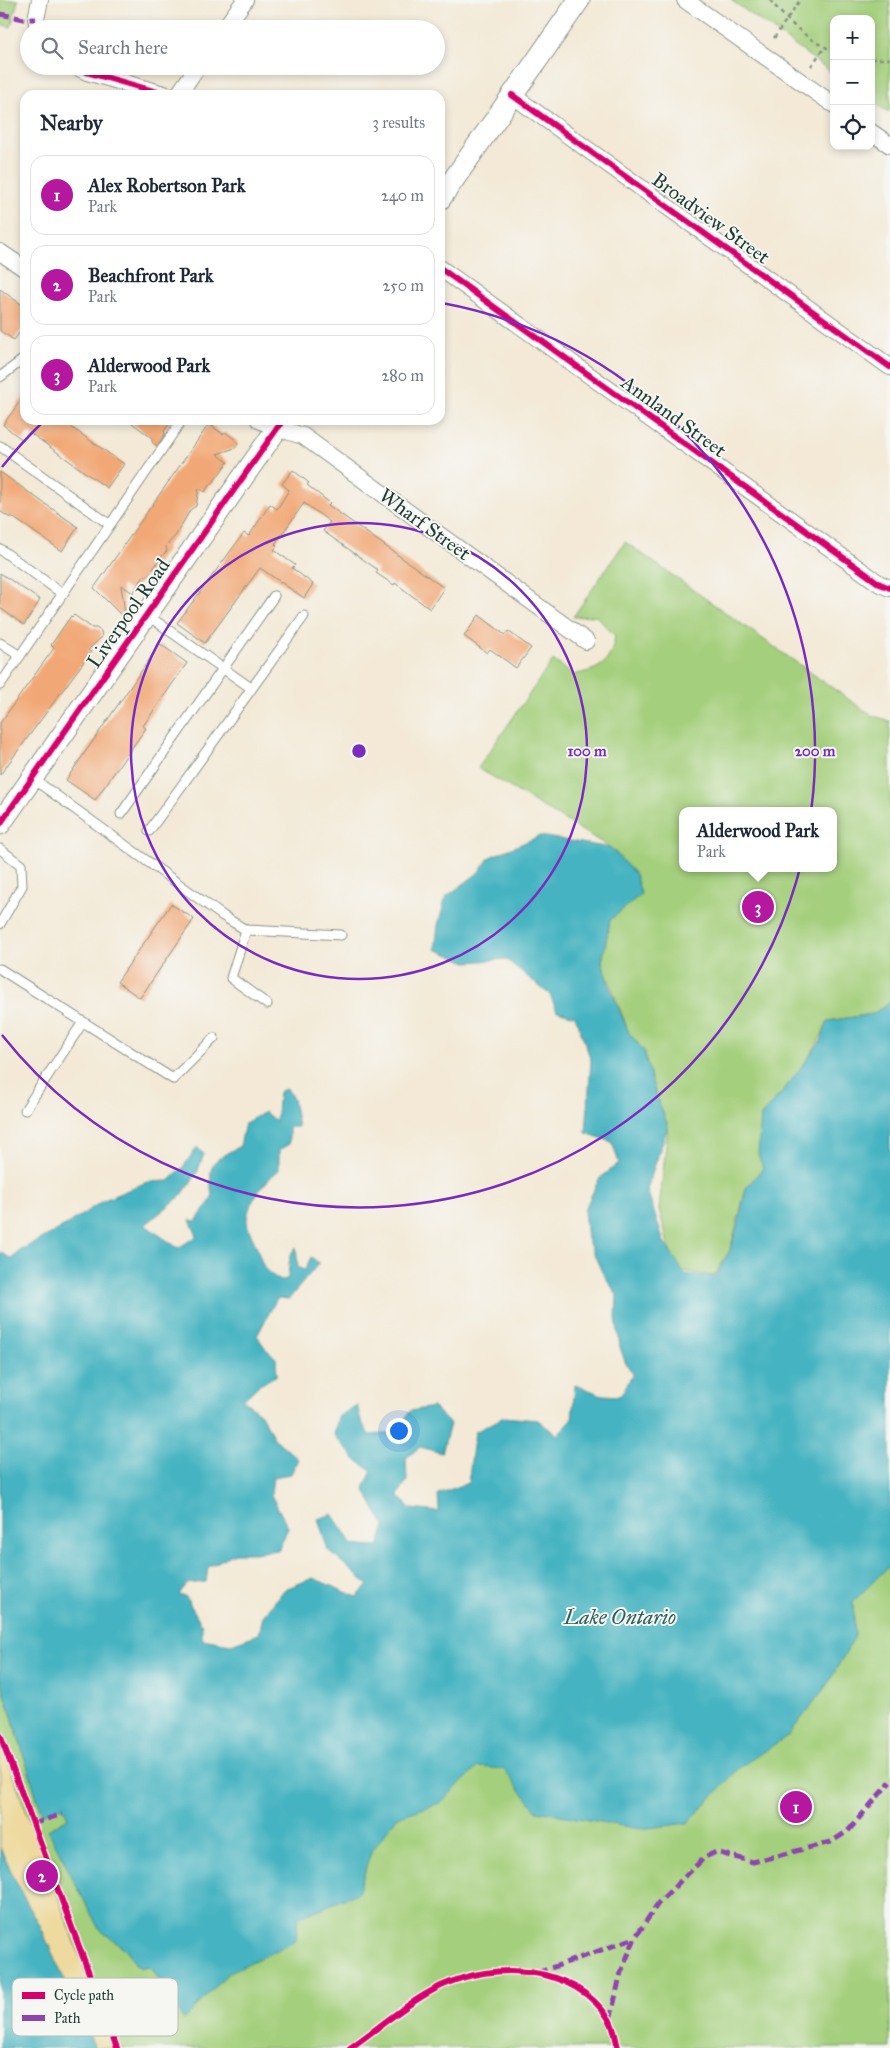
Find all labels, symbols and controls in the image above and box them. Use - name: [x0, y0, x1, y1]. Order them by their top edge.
- map controls: [830, 15, 875, 150]
- button: +: [830, 15, 875, 60]
- search box: [20, 20, 445, 75]
- icon: search: [38, 34, 66, 62]
- text: Search here: [78, 36, 168, 59]
- button: −: [830, 60, 875, 105]
- button: locate: [830, 105, 875, 150]
- text: Nearby: [40, 110, 103, 136]
- text: 3 results: [372, 113, 425, 132]
- street label: Broadview Street: [647, 167, 775, 269]
- text: Alex Robertson Park: [88, 174, 246, 197]
- text: 1: [54, 186, 60, 205]
- text: 240 m: [381, 186, 424, 205]
- text: Park: [88, 197, 117, 216]
- text: Beachfront Park: [88, 264, 214, 287]
- text: 2: [53, 276, 61, 295]
- text: 250 m: [383, 276, 424, 295]
- text: Park: [88, 287, 117, 306]
- text: Alderwood Park: [88, 354, 210, 377]
- text: 3: [54, 366, 60, 385]
- text: 280 m: [381, 366, 424, 385]
- street label: Annland Street: [616, 369, 731, 462]
- text: Park: [88, 377, 117, 396]
- street label: Wharf Street: [375, 483, 475, 565]
- street label: Liverpool Road: [81, 554, 175, 672]
- centre of rings: [350, 742, 368, 760]
- text: 100 m: [567, 742, 607, 760]
- text: 200 m: [795, 742, 836, 760]
- popup: [679, 807, 837, 872]
- text: Alderwood Park: [697, 819, 819, 842]
- text: Park: [697, 842, 726, 861]
- pin: 3: [742, 888, 774, 926]
- your location: [386, 1418, 412, 1444]
- water label: Lake Ontario: [563, 1604, 676, 1630]
- pin: 1: [780, 1788, 812, 1826]
- pin: 2: [26, 1857, 58, 1895]
- legend: [12, 1978, 178, 2036]
- text: Cycle path: [54, 1987, 114, 2004]
- text: Path: [54, 2010, 81, 2027]

